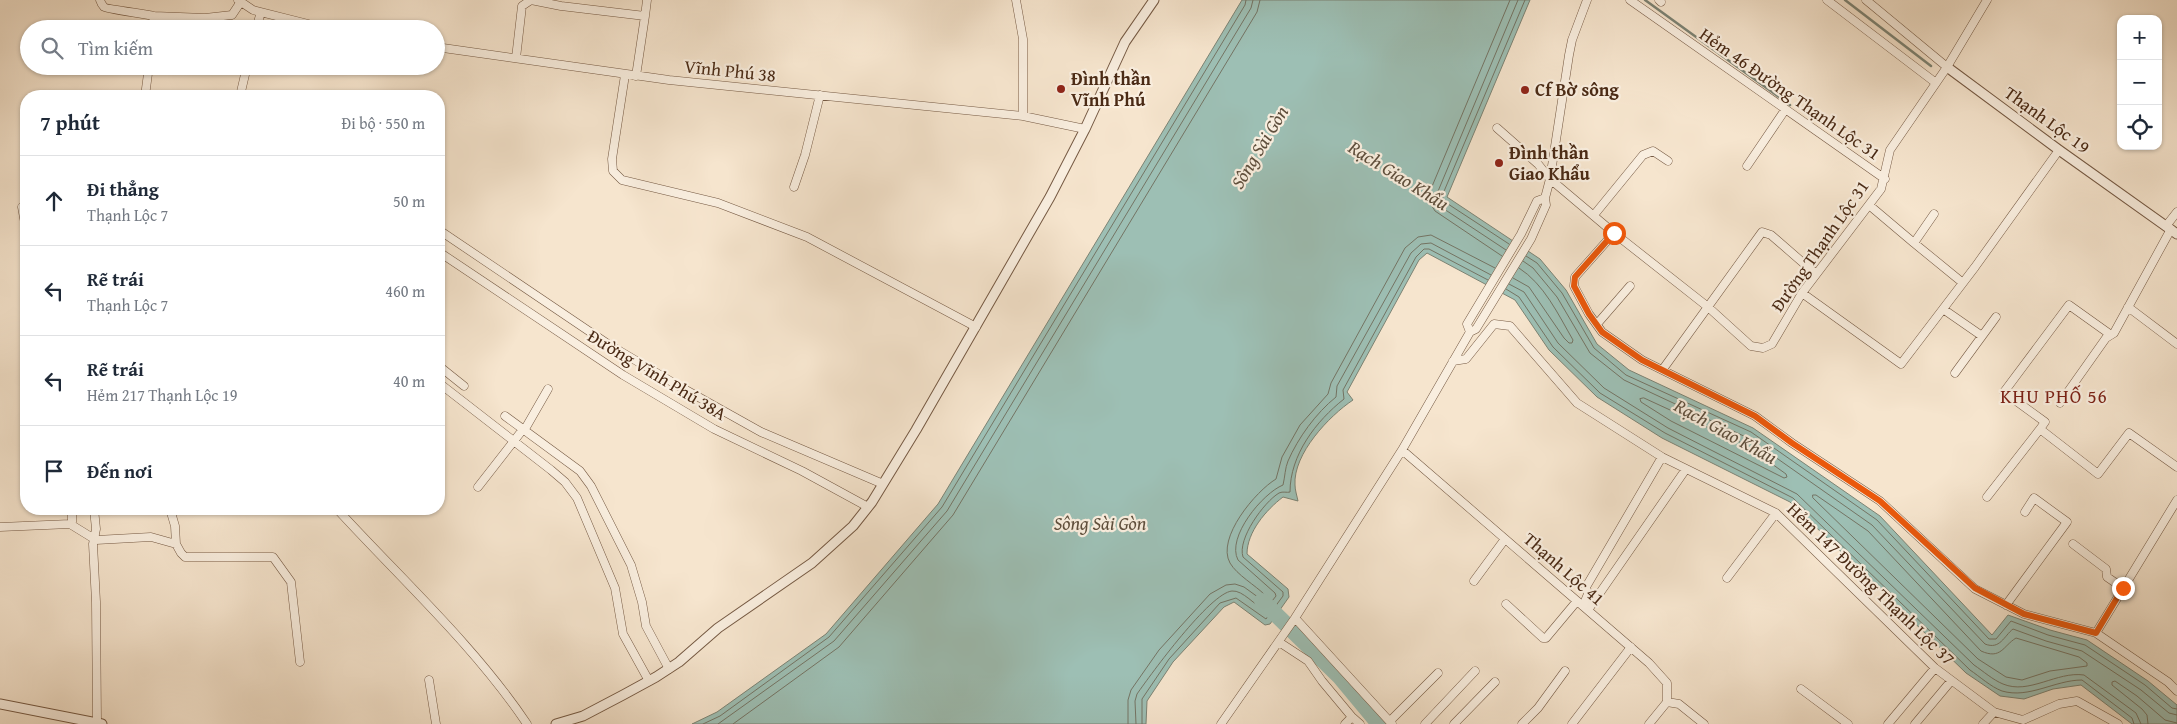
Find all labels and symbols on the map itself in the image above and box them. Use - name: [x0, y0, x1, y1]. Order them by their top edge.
- street label: Hẻm 46 Đường Thạnh Lộc 31: [1694, 21, 1886, 167]
- street label: Vĩnh Phú 38: [683, 52, 777, 89]
- place label: Đình thần Vĩnh Phú: [1071, 65, 1151, 113]
- place label: Cf Bờ sông: [1535, 76, 1619, 103]
- street label: Thạnh Lộc 19: [1999, 79, 2096, 160]
- marker: Đình thần Vĩnh Phú: [1055, 83, 1067, 95]
- marker: Cf Bờ sông: [1519, 84, 1531, 96]
- water label: Sông Sài Gòn: [1223, 100, 1295, 194]
- water label: Rạch Giao Khẩu: [1342, 132, 1455, 217]
- place label: Đình thần Giao Khẩu: [1509, 139, 1591, 187]
- marker: Đình thần Giao Khẩu: [1493, 157, 1505, 169]
- street label: Đường Thạnh Lộc 31: [1764, 174, 1875, 317]
- route start: [1603, 222, 1626, 245]
- street label: Đường Vĩnh Phú 38A: [583, 322, 732, 427]
- district label: KHU PHỐ 56: [2000, 382, 2108, 410]
- water label: Rạch Giao Khẩu: [1668, 391, 1783, 471]
- street label: Hẻm 147 Đường Thạnh Lộc 37: [1781, 496, 1961, 671]
- water label: Sông Sài Gòn: [1054, 509, 1147, 537]
- street label: Thạnh Lộc 41: [1518, 526, 1611, 612]
- route end: [2112, 577, 2135, 600]

